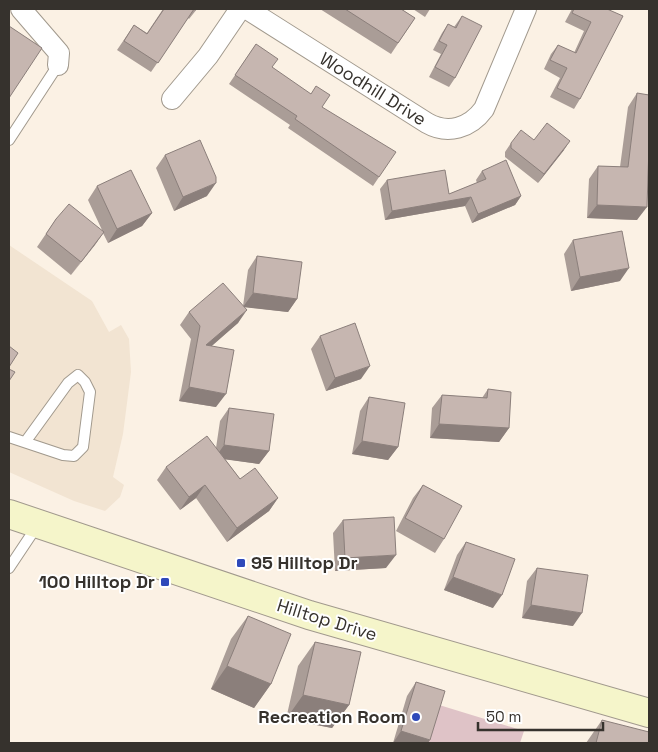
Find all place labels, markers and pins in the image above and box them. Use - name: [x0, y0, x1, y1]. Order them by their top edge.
- place label: 95 Hilltop Dr: [251, 551, 358, 574]
- marker: 95 Hilltop Dr: [235, 557, 247, 569]
- place label: 100 Hilltop Dr: [39, 570, 155, 593]
- marker: 100 Hilltop Dr: [159, 576, 171, 588]
- place label: Recreation Room: [258, 705, 406, 728]
- marker: Recreation Room: [410, 711, 422, 723]

